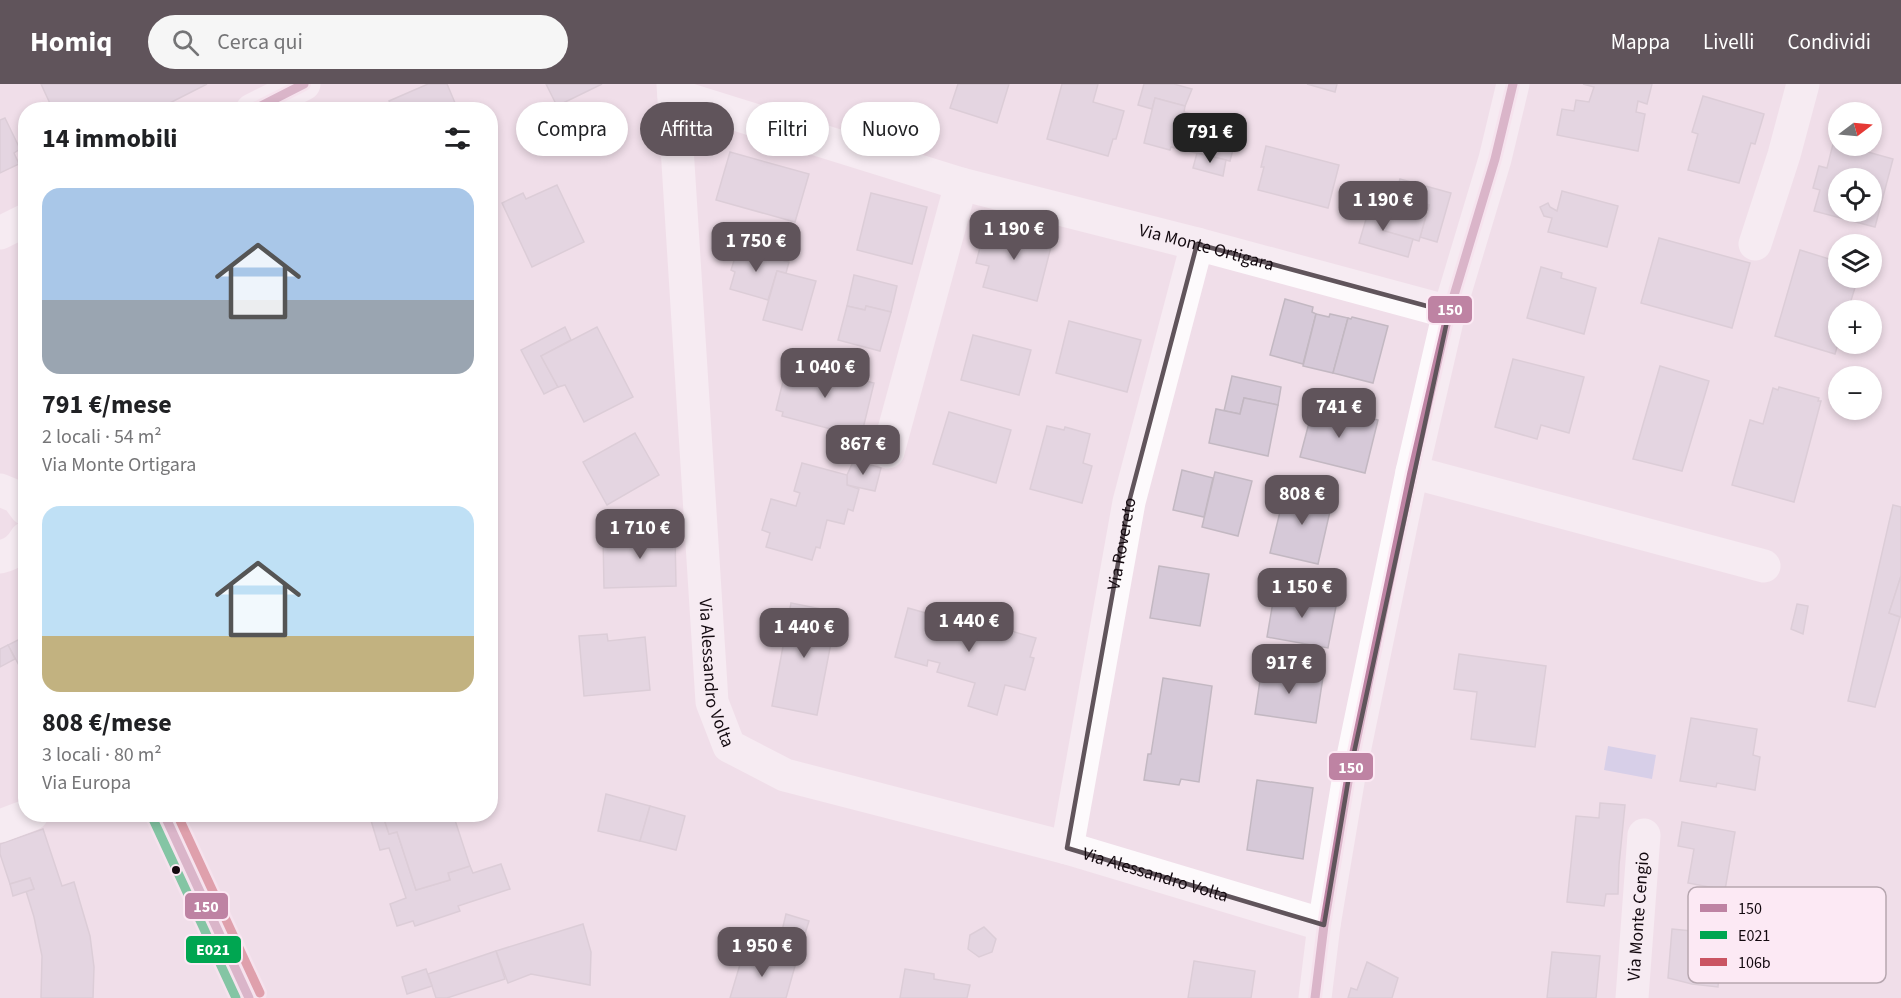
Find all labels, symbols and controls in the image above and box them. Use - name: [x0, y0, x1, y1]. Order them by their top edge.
- search box: [148, 15, 568, 69]
- text: Homiq: [30, 22, 112, 62]
- icon: search: [169, 26, 202, 59]
- text: Cerca qui: [217, 26, 303, 58]
- text: Mappa: [1611, 27, 1670, 57]
- text: Livelli: [1703, 27, 1755, 57]
- text: Condividi: [1788, 27, 1871, 57]
- chip: Compra: [516, 102, 628, 156]
- chip: Affitta: [640, 102, 734, 156]
- chip: Filtri: [746, 102, 829, 156]
- chip: Nuovo: [841, 102, 940, 156]
- north arrow: [1828, 102, 1882, 156]
- map controls: [1828, 102, 1882, 420]
- pin: 791 €: [1168, 113, 1252, 164]
- text: 791 €: [1187, 118, 1233, 146]
- text: 14 immobili: [42, 120, 178, 157]
- icon: filters: [441, 122, 474, 155]
- button: locate: [1828, 168, 1882, 222]
- pin: 1 190 €: [1328, 181, 1438, 232]
- text: 1 190 €: [1353, 186, 1413, 214]
- pin: 1 190 €: [959, 210, 1069, 261]
- text: 1 190 €: [984, 215, 1044, 243]
- street label: Via Monte Ortigara: [1136, 218, 1277, 277]
- pin: 1 750 €: [701, 222, 811, 273]
- icon: home: [204, 227, 312, 335]
- text: 1 750 €: [726, 227, 786, 255]
- button: layers: [1828, 234, 1882, 288]
- line badge: 150: [1427, 295, 1473, 324]
- text: 150: [1437, 299, 1463, 321]
- button: +: [1828, 300, 1882, 354]
- pin: 1 040 €: [770, 348, 880, 399]
- text: 1 040 €: [795, 353, 855, 381]
- button: −: [1828, 366, 1882, 420]
- text: 791 €/mese: [42, 386, 172, 423]
- pin: 741 €: [1297, 388, 1381, 439]
- text: 741 €: [1316, 393, 1362, 421]
- text: 2 locali · 54 m²: [42, 423, 162, 451]
- pin: 867 €: [821, 425, 905, 476]
- text: 867 €: [840, 430, 886, 458]
- text: Via Monte Ortigara: [42, 451, 196, 479]
- pin: 808 €: [1260, 475, 1344, 526]
- text: 808 €: [1279, 480, 1325, 508]
- street label: Via Rovereto: [1101, 496, 1143, 592]
- pin: 1 710 €: [585, 509, 695, 560]
- text: 1 710 €: [610, 514, 670, 542]
- icon: home: [204, 545, 312, 653]
- pin: 1 150 €: [1247, 568, 1357, 619]
- text: 1 150 €: [1272, 573, 1332, 601]
- street label: Via Alessandro Volta: [692, 598, 740, 751]
- pin: 1 440 €: [914, 602, 1024, 653]
- text: 1 440 €: [939, 607, 999, 635]
- pin: 1 440 €: [749, 608, 859, 659]
- text: 1 440 €: [774, 613, 834, 641]
- pin: 917 €: [1247, 644, 1331, 695]
- text: 917 €: [1266, 649, 1312, 677]
- text: 808 €/mese: [42, 704, 172, 741]
- text: 3 locali · 80 m²: [42, 741, 162, 769]
- line badge: 150: [1328, 752, 1374, 781]
- text: 150: [1338, 757, 1364, 779]
- text: Via Europa: [42, 769, 131, 797]
- street label: Via Alessandro Volta: [1079, 841, 1231, 909]
- street label: Via Monte Cengio: [1621, 851, 1656, 982]
- unlabelled marker: [170, 864, 182, 876]
- legend: [1688, 887, 1886, 983]
- line badge: 150: [184, 892, 229, 920]
- text: 150: [193, 896, 219, 918]
- text: 150: [1738, 898, 1762, 920]
- text: E021: [1738, 925, 1770, 947]
- pin: 1 950 €: [707, 927, 817, 978]
- text: 1 950 €: [732, 932, 792, 960]
- line badge: E021: [185, 935, 242, 964]
- text: E021: [196, 939, 230, 961]
- text: 106b: [1738, 952, 1771, 974]

